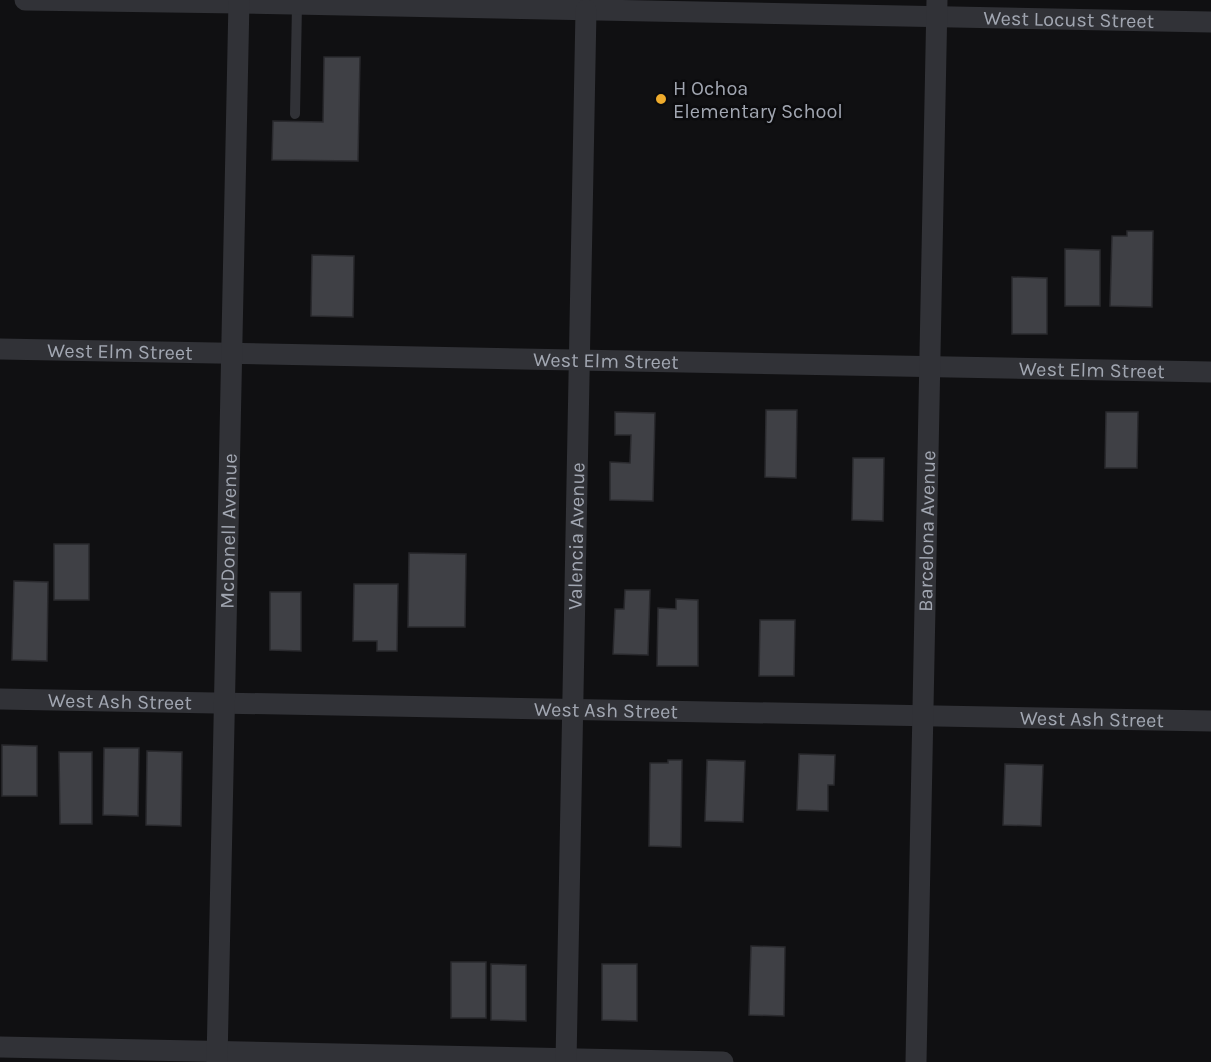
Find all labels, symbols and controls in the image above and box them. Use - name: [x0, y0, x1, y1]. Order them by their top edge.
- street label: West Locust Street: [983, 6, 1155, 32]
- place label: H Ochoa Elementary School: [673, 77, 843, 123]
- marker: H Ochoa Elementary School: [654, 92, 668, 106]
- street label: West Elm Street: [47, 338, 193, 364]
- street label: West Elm Street: [533, 348, 679, 373]
- street label: West Elm Street: [1019, 357, 1165, 383]
- street label: Barcelona Avenue: [913, 450, 940, 612]
- street label: McDonell Avenue: [215, 453, 241, 609]
- street label: Valencia Avenue: [563, 462, 589, 610]
- street label: West Ash Street: [48, 688, 193, 714]
- street label: West Ash Street: [534, 697, 679, 723]
- street label: West Ash Street: [1020, 706, 1165, 732]

